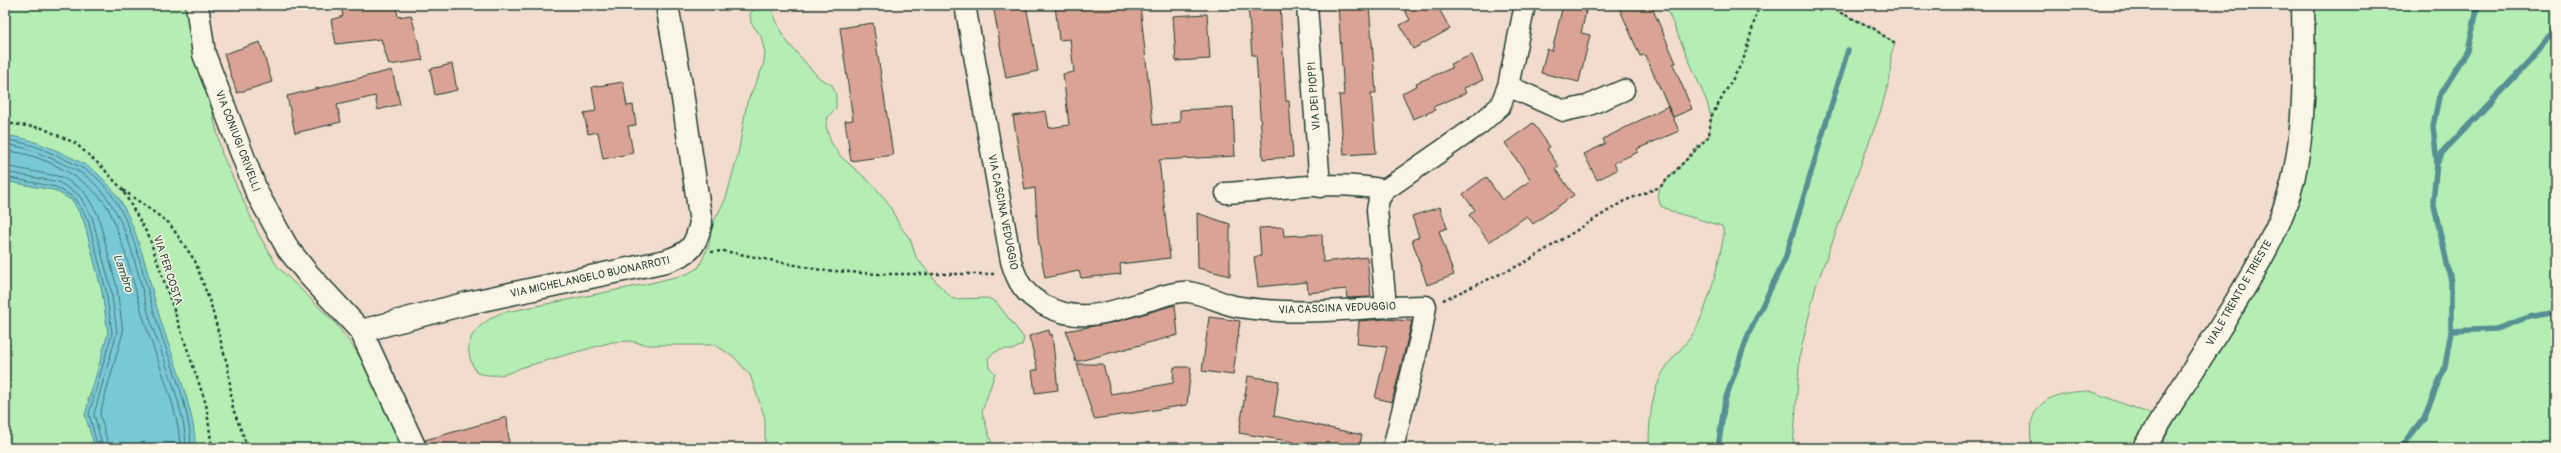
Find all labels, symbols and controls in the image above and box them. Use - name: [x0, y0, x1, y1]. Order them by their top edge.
- street label: VIA DEI PIOPPI: [1305, 61, 1323, 131]
- street label: VIA CONIUGI CRIVELLI: [213, 89, 263, 193]
- street label: VIA CASCINA VEDUGGIO: [985, 153, 1021, 271]
- street label: VIA PER COSTA: [151, 234, 185, 306]
- street label: VIALE TRENTO E TRIESTE: [2203, 237, 2275, 348]
- water label: Lambro: [109, 252, 137, 296]
- street label: VIA MICHELANGELO BUONARROTI: [509, 254, 671, 300]
- street label: VIA CASCINA VEDUGGIO: [1278, 299, 1396, 317]

